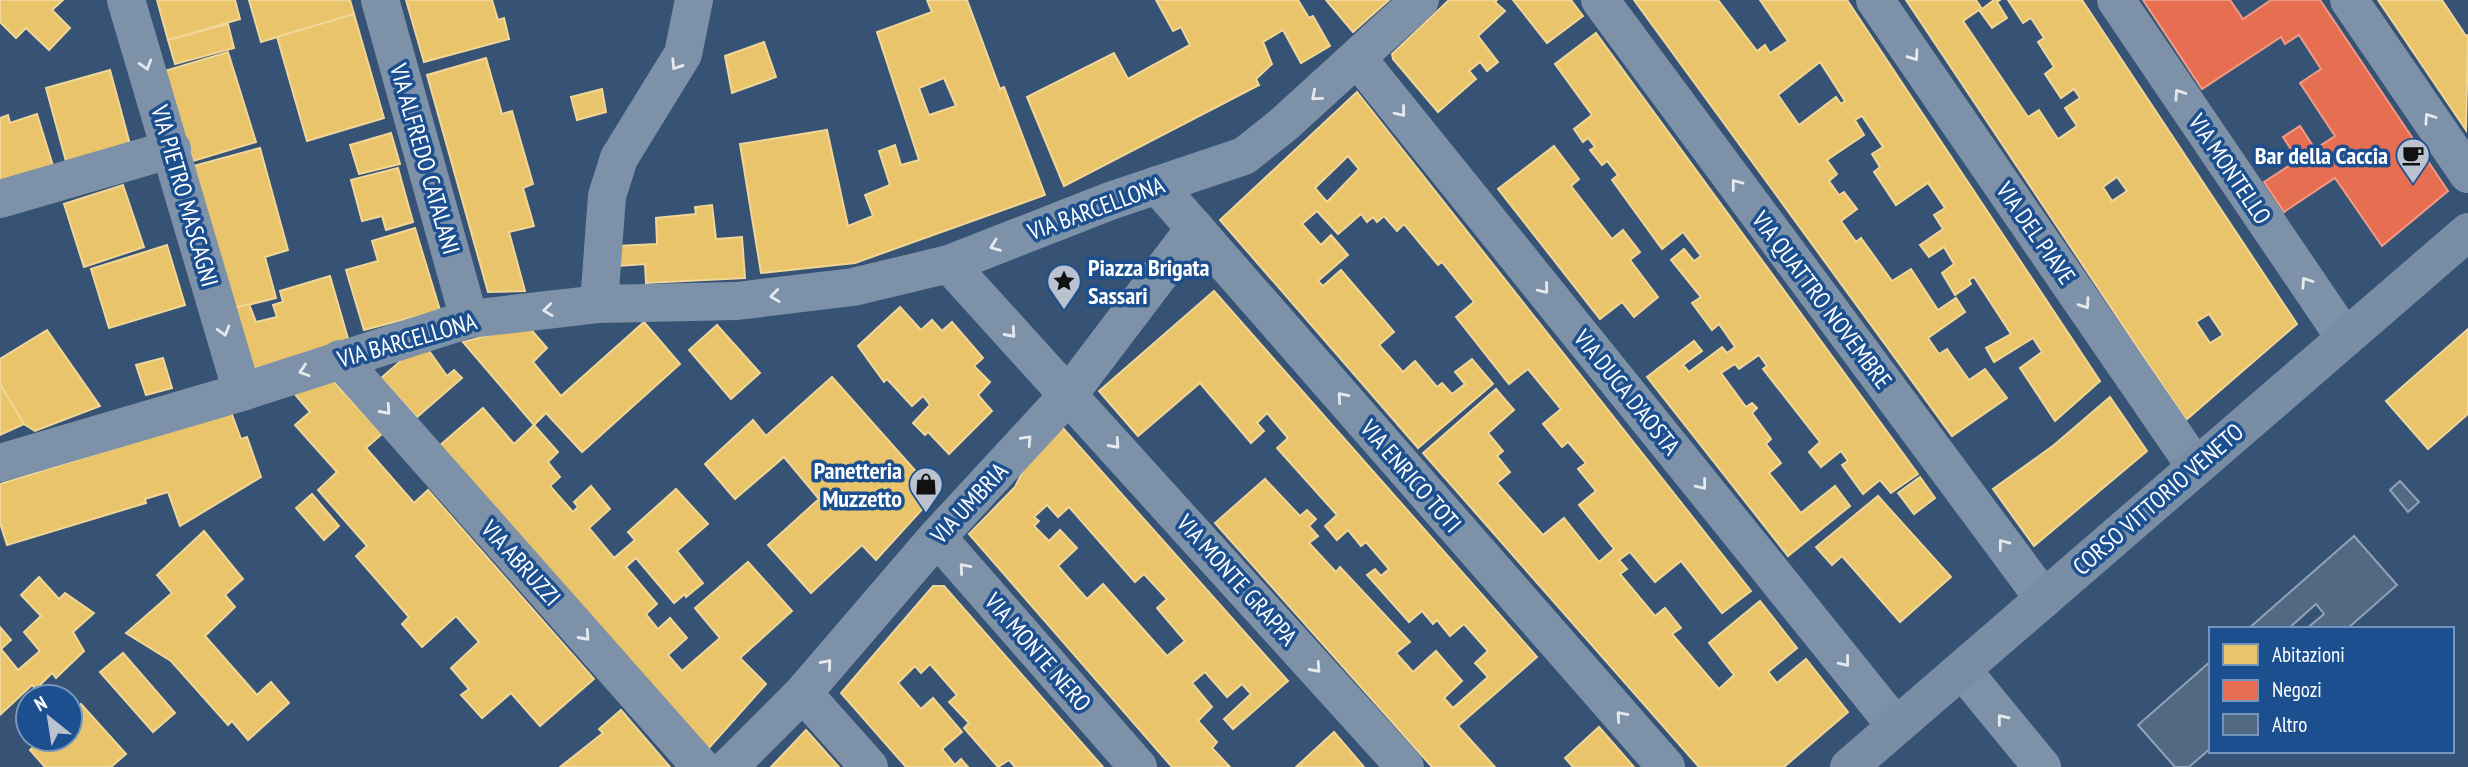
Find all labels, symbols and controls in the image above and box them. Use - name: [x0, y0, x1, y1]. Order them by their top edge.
- one-way arrow: [1906, 48, 1918, 61]
- one-way arrow: [672, 57, 685, 70]
- one-way arrow: [138, 59, 153, 71]
- street label: VIA ALFREDO CATALANI: [383, 59, 467, 258]
- one-way arrow: [1311, 88, 1324, 100]
- one-way arrow: [2174, 88, 2187, 101]
- street label: VIA PIETRO MASCAGNI: [144, 101, 226, 290]
- one-way arrow: [1393, 103, 1405, 116]
- street label: VIA MONTELLO: [2181, 107, 2278, 230]
- one-way arrow: [2425, 113, 2438, 126]
- cafe icon: Bar della Caccia: [2394, 136, 2432, 185]
- place label: Bar della Caccia: [2255, 140, 2388, 171]
- street label: VIA BARCELLONA: [1023, 169, 1169, 247]
- street label: VIA DEL PIAVE: [1989, 175, 2082, 290]
- one-way arrow: [1732, 179, 1745, 192]
- street label: VIA QUATTRO NOVEMBRE: [1744, 204, 1899, 395]
- one-way arrow: [990, 237, 1002, 251]
- place label: Piazza Brigata Sassari: [1088, 252, 1210, 311]
- place icon: Piazza Brigata Sassari: [1045, 262, 1083, 311]
- one-way arrow: [2302, 277, 2314, 290]
- one-way arrow: [1535, 281, 1548, 293]
- one-way arrow: [769, 289, 780, 304]
- one-way arrow: [2077, 296, 2089, 309]
- one-way arrow: [542, 302, 554, 317]
- street label: VIA BARCELLONA: [333, 305, 481, 375]
- street label: VIA DUCA D'AOSTA: [1566, 322, 1687, 461]
- one-way arrow: [216, 324, 231, 336]
- one-way arrow: [1003, 325, 1015, 338]
- one-way arrow: [299, 363, 311, 377]
- one-way arrow: [1338, 392, 1350, 405]
- one-way arrow: [377, 402, 390, 415]
- street label: VIA ENRICO TOTI: [1353, 413, 1468, 539]
- street label: CORSO VITTORIO VENETO: [2066, 416, 2250, 582]
- one-way arrow: [1019, 435, 1032, 448]
- one-way arrow: [1106, 436, 1119, 449]
- place label: Panetteria Muzzetto: [814, 455, 902, 514]
- street label: VIA UMBRIA: [923, 455, 1015, 551]
- shop icon: Panetteria Muzzetto: [907, 465, 945, 514]
- one-way arrow: [1694, 476, 1706, 489]
- street label: VIA MONTE GRAPPA: [1169, 507, 1304, 652]
- street label: VIA ABRUZZI: [474, 513, 568, 612]
- one-way arrow: [1999, 539, 2012, 552]
- one-way arrow: [960, 564, 972, 577]
- street label: VIA MONTE NERO: [977, 586, 1098, 718]
- one-way arrow: [577, 627, 589, 640]
- legend: [2209, 627, 2454, 753]
- text: Abitazioni: [2272, 641, 2345, 668]
- one-way arrow: [1837, 654, 1849, 667]
- one-way arrow: [819, 660, 831, 673]
- one-way arrow: [1308, 660, 1320, 673]
- text: Negozi: [2272, 676, 2322, 703]
- north arrow: [14, 683, 84, 753]
- text: N: [30, 690, 51, 716]
- one-way arrow: [1617, 711, 1629, 724]
- text: Altro: [2272, 711, 2307, 738]
- one-way arrow: [1998, 714, 2011, 726]

